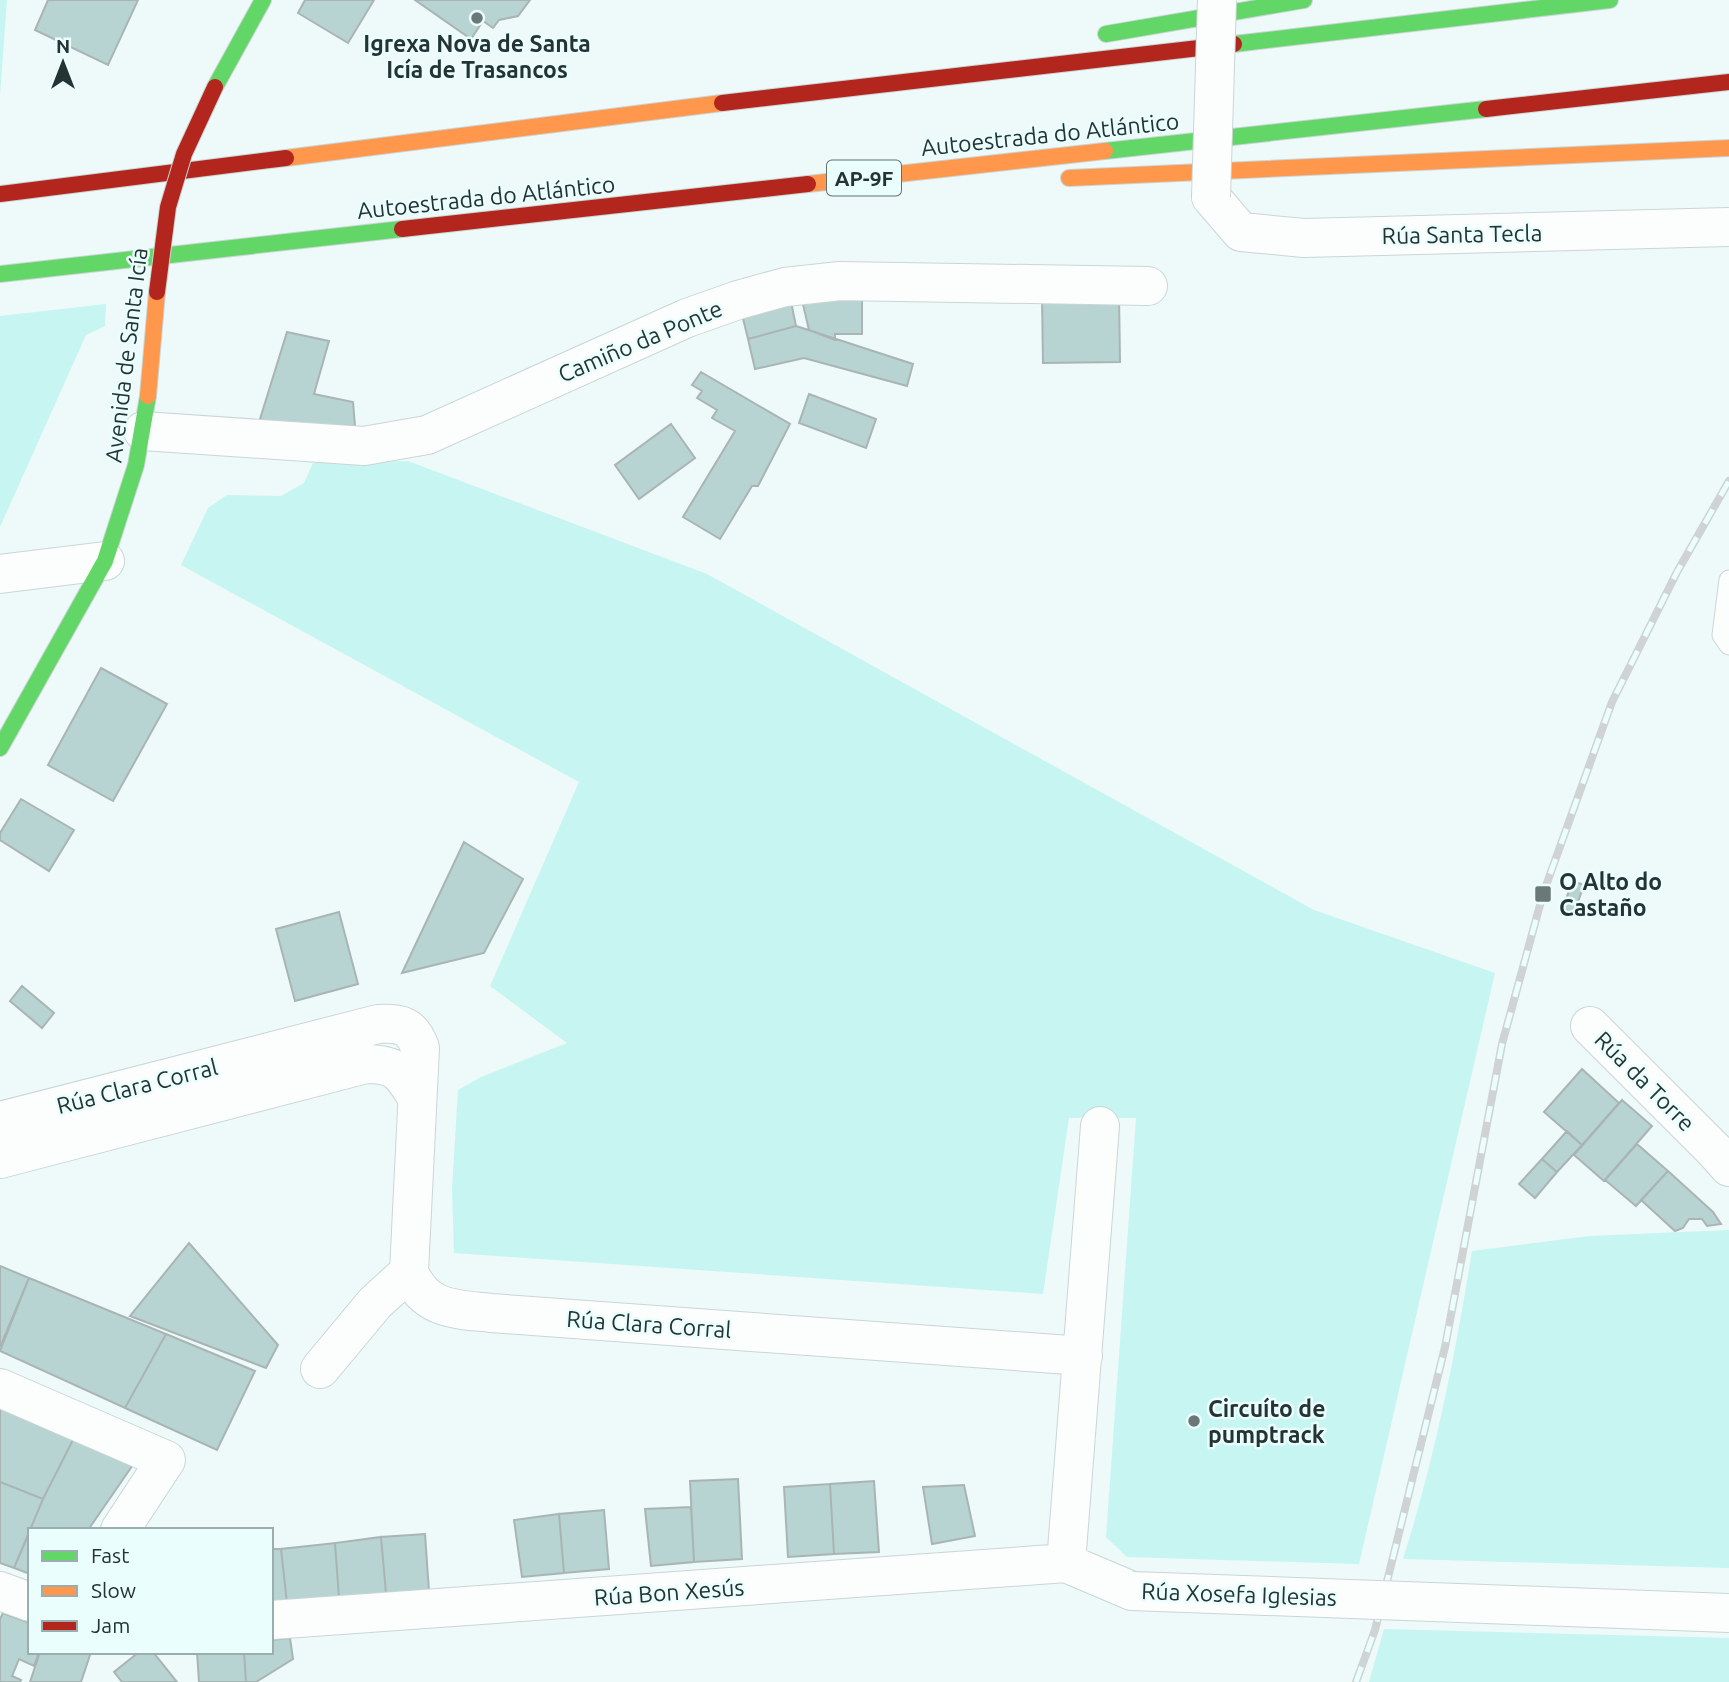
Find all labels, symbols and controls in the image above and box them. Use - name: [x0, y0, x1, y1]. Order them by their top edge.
- marker: Igrexa Nova de Santa Icía de Trasancos: [469, 10, 485, 26]
- north arrow: [28, 28, 98, 98]
- place label: Igrexa Nova de Santa Icía de Trasancos: [363, 31, 591, 82]
- text: N: [56, 35, 70, 57]
- street label: Autoestrada do Atlántico: [920, 108, 1180, 160]
- road number: AP-9F: [827, 160, 901, 196]
- street label: Autoestrada do Atlántico: [356, 171, 616, 223]
- street label: Rúa Santa Tecla: [1381, 220, 1543, 248]
- street label: Avenida de Santa Icía: [100, 246, 152, 464]
- street label: Camiño da Ponte: [554, 295, 726, 387]
- place label: O Alto do Castaño: [1559, 869, 1662, 920]
- marker: O Alto do Castaño: [1533, 884, 1553, 904]
- street label: Rúa da Torre: [1590, 1026, 1700, 1136]
- street label: Rúa Clara Corral: [54, 1054, 220, 1118]
- street label: Rúa Clara Corral: [566, 1306, 732, 1342]
- place label: Circuíto de pumptrack: [1208, 1396, 1325, 1447]
- marker: Circuíto de pumptrack: [1186, 1413, 1202, 1429]
- legend: [28, 1528, 273, 1654]
- text: Fast: [91, 1543, 129, 1567]
- street label: Rúa Bon Xesús: [593, 1574, 745, 1610]
- text: Slow: [91, 1578, 136, 1602]
- street label: Rúa Xosefa Iglesias: [1141, 1578, 1337, 1610]
- text: Jam: [91, 1613, 130, 1637]

